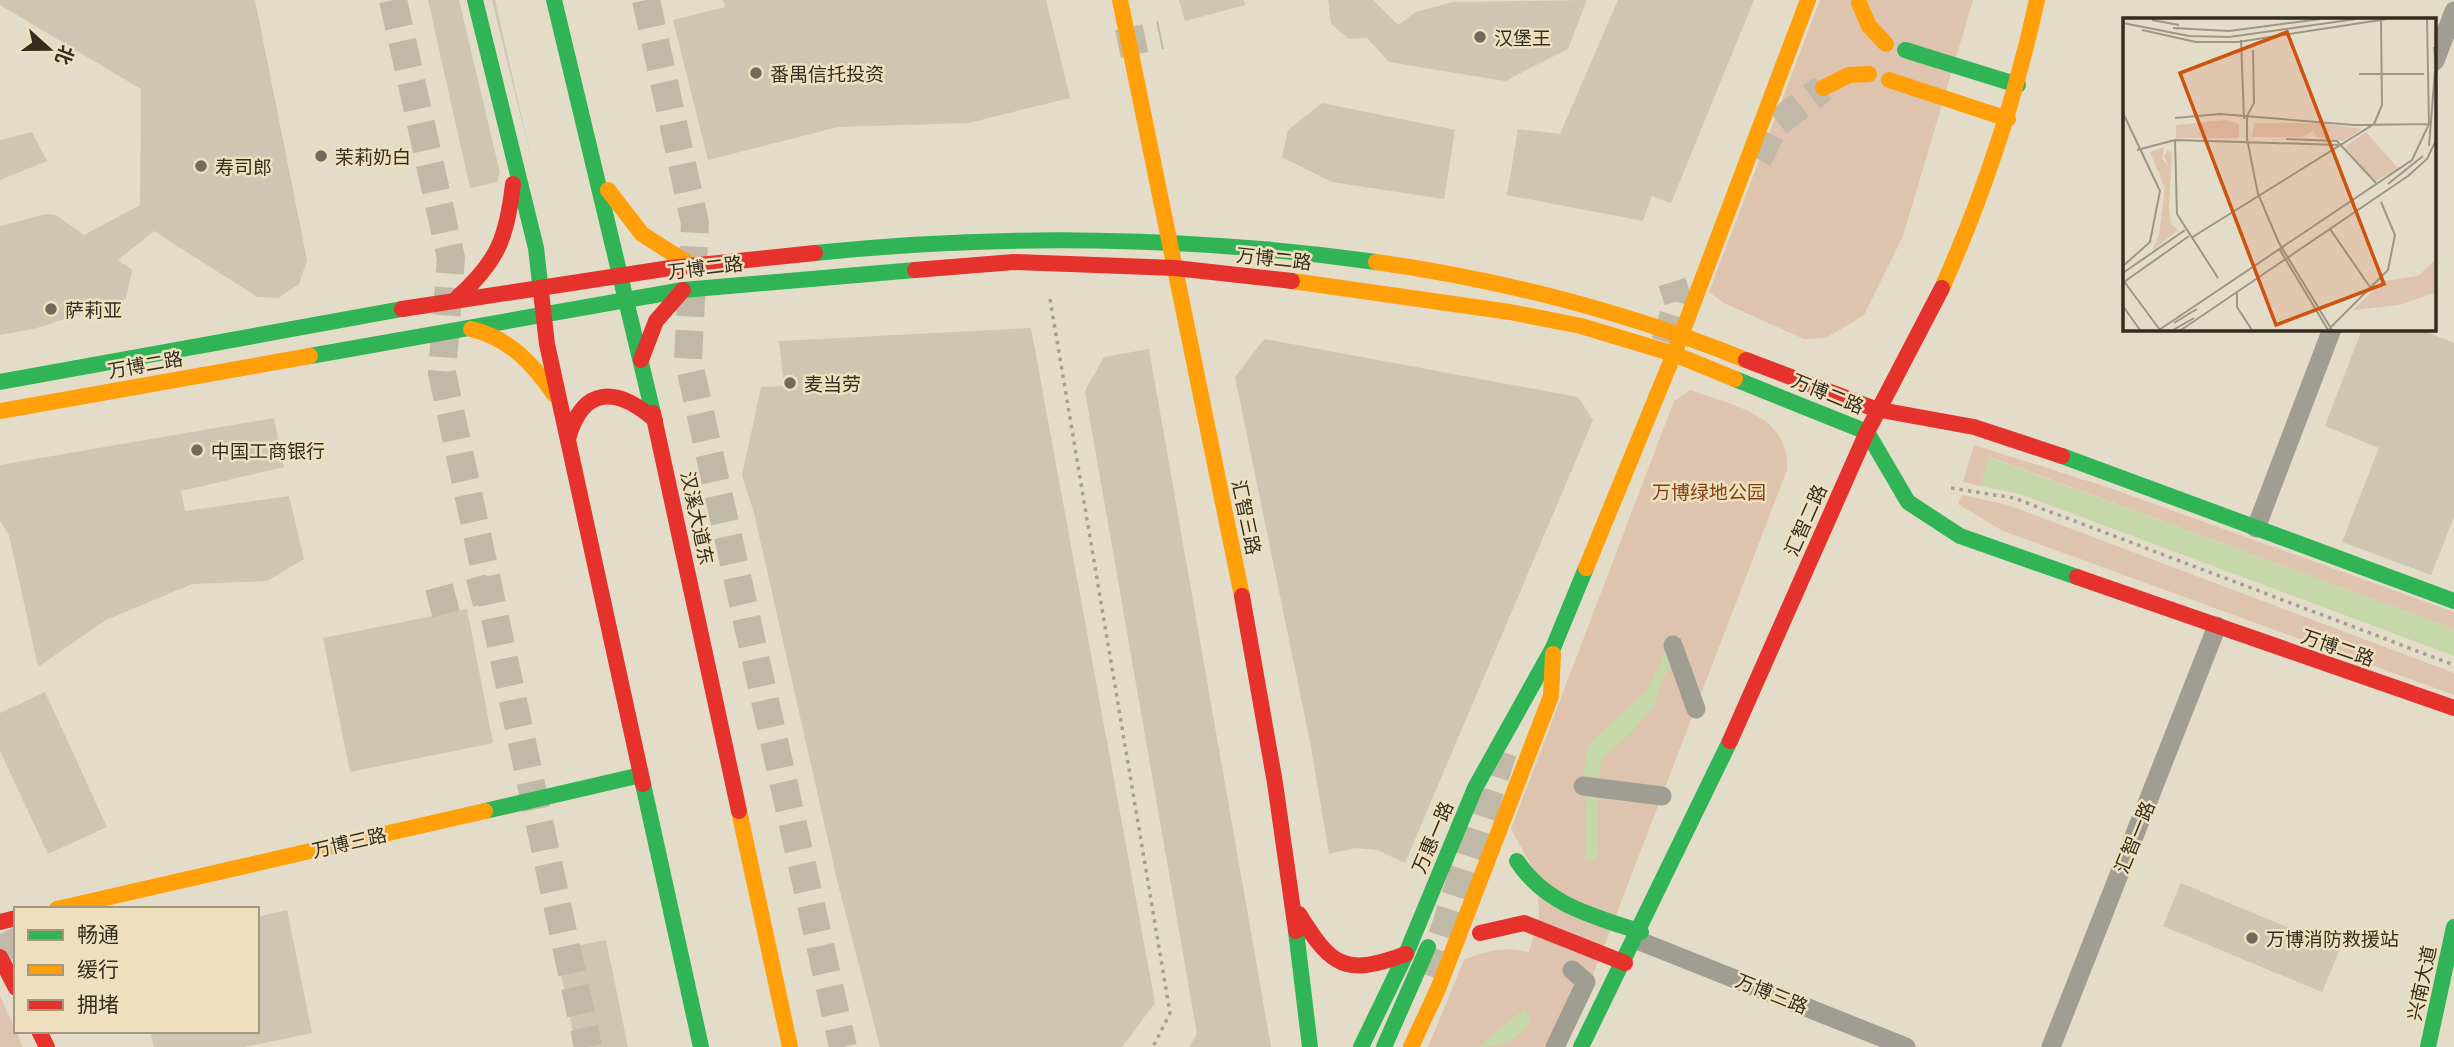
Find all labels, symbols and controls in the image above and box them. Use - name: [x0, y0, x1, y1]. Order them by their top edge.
- north arrow: [14, 14, 84, 84]
- inset map: [2123, 18, 2436, 331]
- place label: 汉堡王: [1494, 23, 1551, 52]
- marker: 汉堡王: [1472, 29, 1488, 45]
- text: 北: [48, 41, 82, 69]
- place label: 番禺信托投资: [770, 59, 884, 88]
- marker: 番禺信托投资: [748, 65, 764, 81]
- place label: 茉莉奶白: [335, 142, 411, 171]
- marker: 茉莉奶白: [313, 148, 329, 164]
- place label: 寿司郎: [215, 152, 272, 181]
- marker: 寿司郎: [193, 158, 209, 174]
- street label: 万博二路: [1235, 240, 1313, 276]
- street label: 万博二路: [666, 248, 744, 286]
- place label: 萨莉亚: [65, 295, 122, 324]
- marker: 萨莉亚: [43, 301, 59, 317]
- street label: 万博二路: [105, 343, 185, 385]
- street label: 万博二路: [1787, 365, 1869, 421]
- place label: 麦当劳: [804, 369, 861, 398]
- marker: 麦当劳: [782, 375, 798, 391]
- place label: 中国工商银行: [211, 436, 325, 465]
- marker: 中国工商银行: [189, 442, 205, 458]
- street label: 汉溪大道东: [674, 469, 722, 567]
- street label: 汇智三路: [1225, 477, 1269, 557]
- park label: 万博绿地公园: [1652, 477, 1766, 506]
- street label: 汇智二路: [1776, 479, 1834, 561]
- street label: 万博二路: [2297, 621, 2379, 673]
- street label: 万惠一路: [1404, 796, 1460, 878]
- street label: 汇智一路: [2106, 796, 2162, 878]
- street label: 万博三路: [309, 819, 389, 865]
- legend: [14, 907, 259, 1033]
- text: 畅通: [77, 918, 119, 950]
- place label: 万博消防救援站: [2266, 924, 2399, 953]
- marker: 万博消防救援站: [2244, 930, 2260, 946]
- street label: 兴南大道: [2399, 943, 2443, 1023]
- text: 缓行: [77, 953, 119, 985]
- street label: 万博三路: [1731, 965, 1813, 1021]
- text: 拥堵: [77, 988, 119, 1020]

